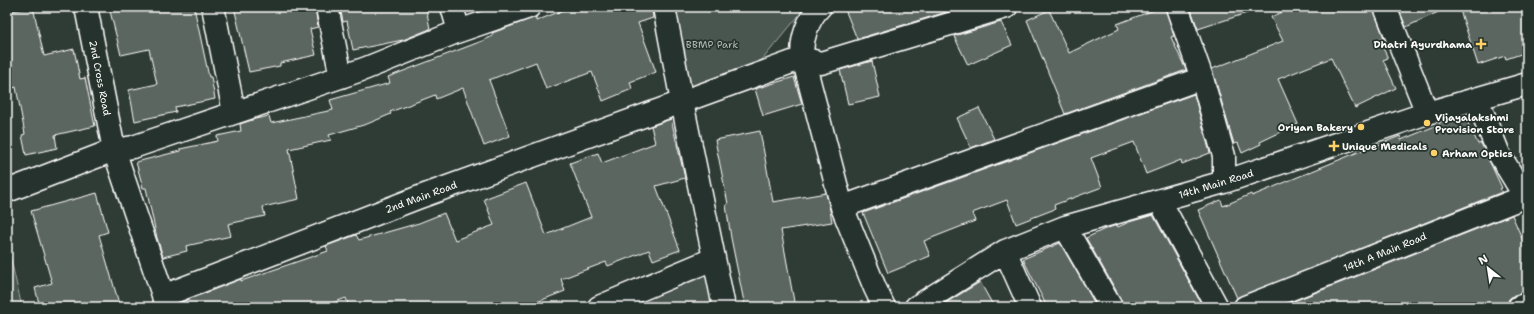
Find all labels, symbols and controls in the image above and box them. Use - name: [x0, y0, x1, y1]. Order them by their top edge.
- park label: BBMP Park: [686, 38, 738, 51]
- place label: Dhatri Ayurdhama: [1374, 38, 1472, 51]
- marker: Dhatri Ayurdhama: [1475, 38, 1487, 50]
- street label: 2nd Cross Road: [86, 39, 114, 117]
- place label: Vijayalakshmi Provision Store: [1435, 111, 1514, 136]
- marker: Vijayalakshmi Provision Store: [1422, 118, 1432, 128]
- place label: Oriyan Bakery: [1278, 121, 1353, 134]
- marker: Oriyan Bakery: [1356, 122, 1366, 132]
- place label: Unique Medicals: [1342, 140, 1427, 153]
- marker: Unique Medicals: [1329, 141, 1339, 151]
- place label: Arham Optics: [1442, 147, 1513, 160]
- marker: Arham Optics: [1429, 148, 1439, 158]
- street label: 14th Main Road: [1177, 166, 1256, 202]
- street label: 2nd Main Road: [383, 178, 459, 216]
- street label: 14th A Main Road: [1342, 229, 1429, 275]
- north arrow: [1468, 248, 1508, 288]
- text: N: [1476, 251, 1491, 268]

